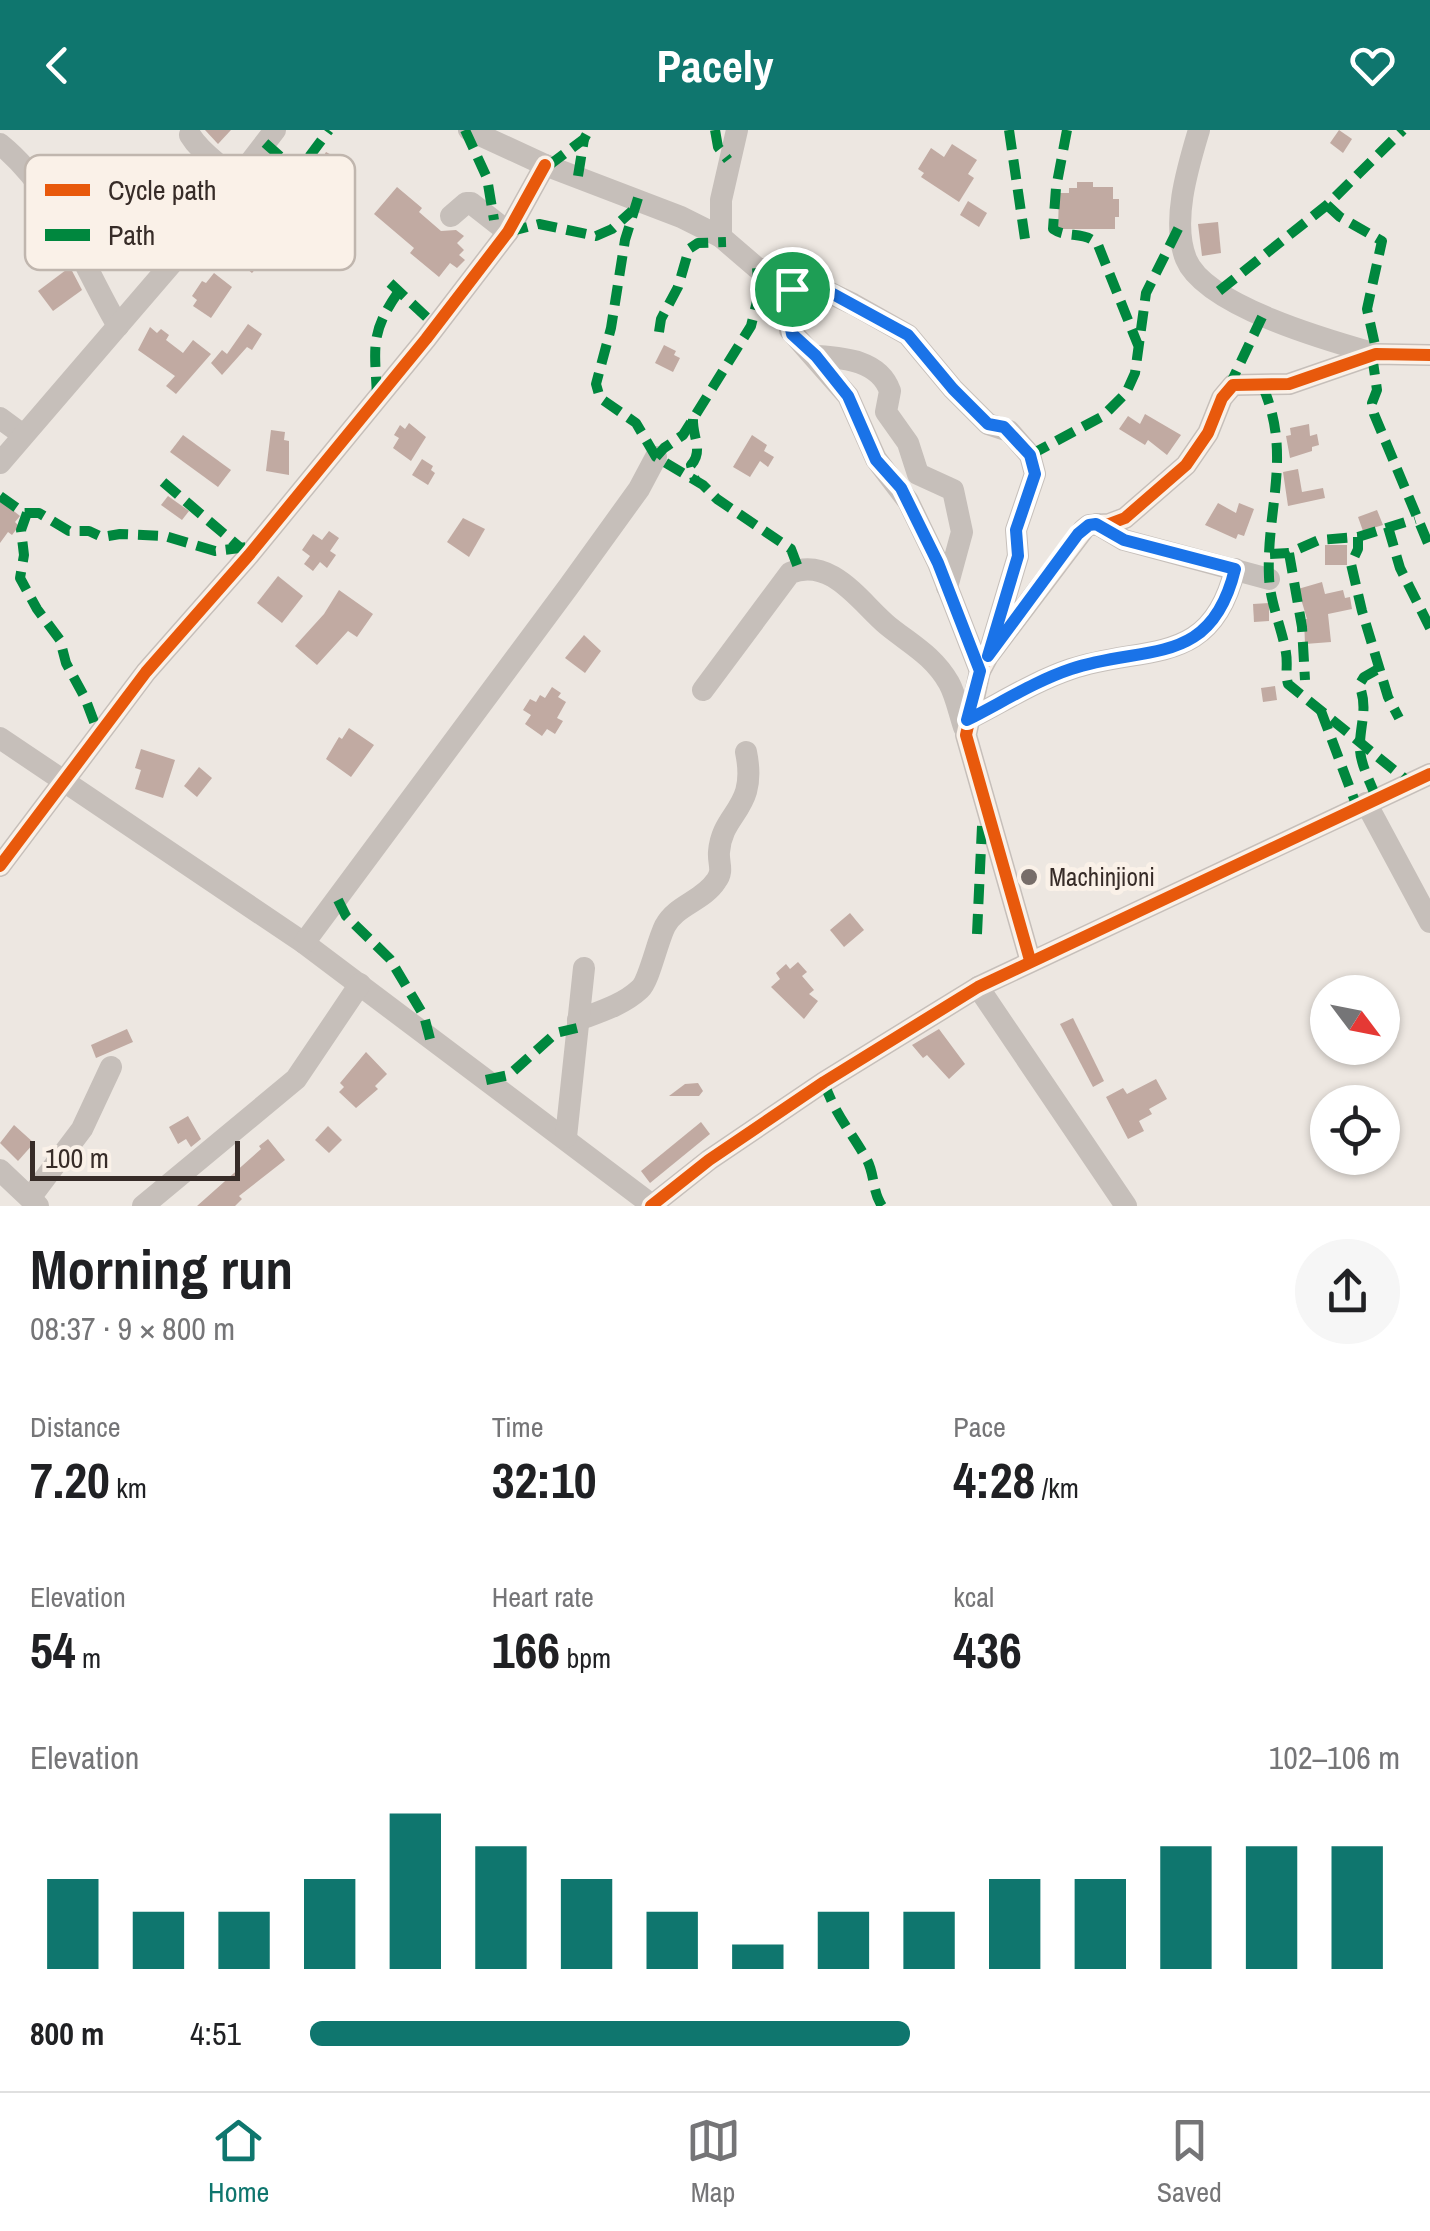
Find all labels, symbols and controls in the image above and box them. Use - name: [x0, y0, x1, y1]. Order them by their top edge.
- text: Pacely: [657, 35, 773, 96]
- icon: back: [30, 38, 85, 93]
- icon: heart: [1345, 38, 1400, 93]
- legend: [25, 155, 355, 270]
- text: Cycle path: [108, 171, 216, 209]
- text: Path: [108, 216, 155, 254]
- pin: [750, 247, 835, 332]
- icon: arrive: [765, 262, 820, 317]
- place label: Machinjioni: [1049, 860, 1155, 894]
- marker: Machinjioni: [1018, 866, 1040, 888]
- north arrow: [1310, 975, 1400, 1065]
- map controls: [1310, 975, 1400, 1175]
- button: locate: [1310, 1085, 1400, 1175]
- scale bar: [30, 1136, 240, 1180]
- text: 100 m: [45, 1139, 109, 1177]
- text: Morning run: [30, 1232, 293, 1306]
- button: share: [1295, 1239, 1400, 1344]
- text: 08:37 · 9 × 800 m: [30, 1307, 235, 1350]
- text: Distance: [30, 1408, 121, 1446]
- text: Time: [492, 1408, 543, 1446]
- text: Pace: [953, 1408, 1006, 1446]
- text: 7.20: [30, 1446, 110, 1514]
- text: 32:10: [492, 1446, 597, 1514]
- text: 4:28: [953, 1446, 1035, 1514]
- text: km: [110, 1469, 147, 1507]
- text: /km: [1035, 1469, 1079, 1507]
- text: Elevation: [30, 1578, 126, 1616]
- text: Heart rate: [492, 1578, 594, 1616]
- text: kcal: [953, 1578, 994, 1616]
- text: 54: [30, 1616, 76, 1684]
- text: 166: [492, 1616, 560, 1684]
- text: 436: [953, 1616, 1022, 1684]
- text: m: [76, 1639, 101, 1677]
- text: bpm: [560, 1639, 611, 1677]
- text: Elevation: [30, 1736, 139, 1779]
- text: 102–106 m: [1269, 1736, 1400, 1779]
- text: 800 m: [30, 2012, 104, 2055]
- text: 4:51: [190, 2012, 241, 2055]
- tab: Home: [208, 2113, 269, 2211]
- tab: Map: [686, 2113, 741, 2211]
- tab: Saved: [1157, 2113, 1222, 2211]

